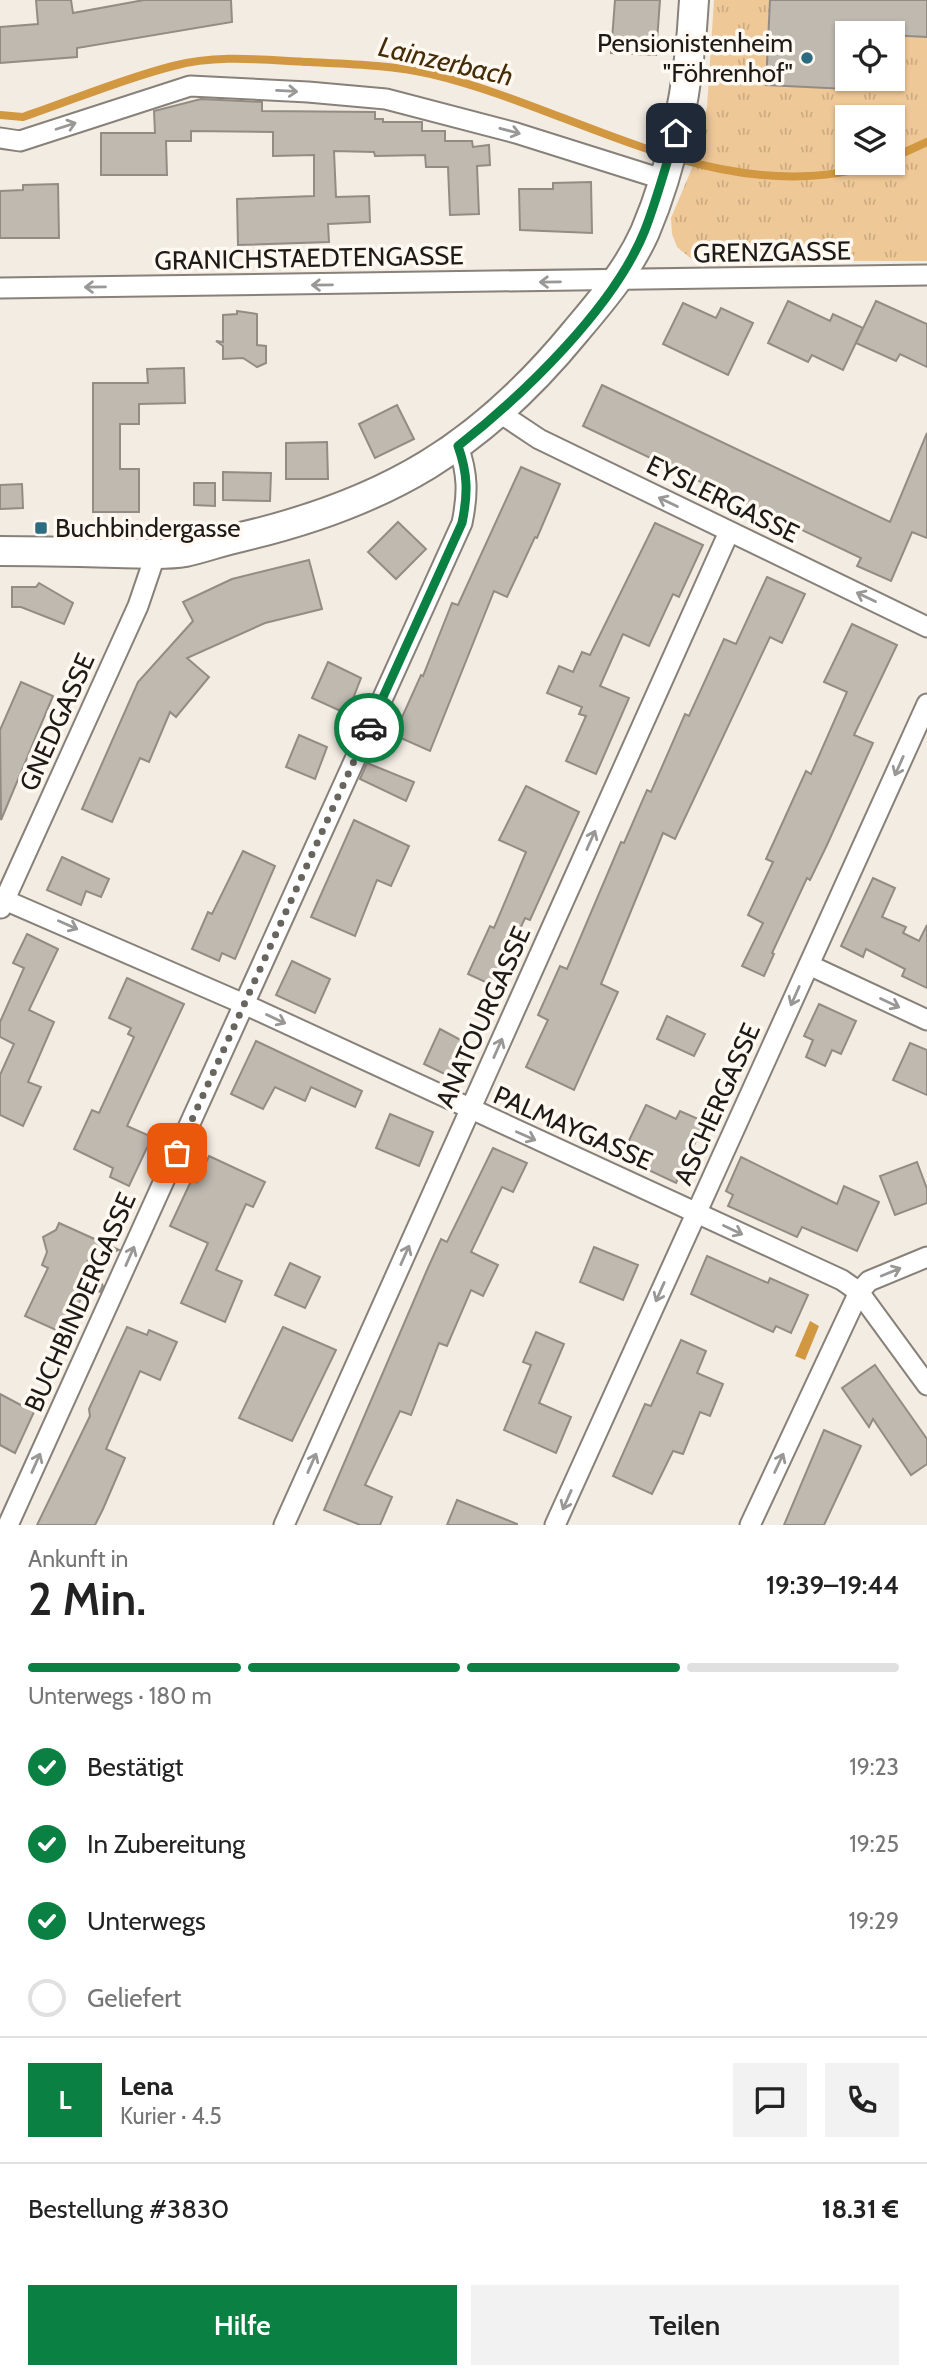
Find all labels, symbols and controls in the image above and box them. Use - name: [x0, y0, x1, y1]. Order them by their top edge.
- map controls: [835, 21, 905, 175]
- button: locate: [835, 21, 905, 91]
- place label: Pensionistenheim "Föhrenhof": [597, 27, 793, 89]
- water label: Lainzerbach: [375, 29, 517, 93]
- marker: Pensionistenheim "Föhrenhof": [799, 50, 815, 66]
- one-way arrow: [275, 85, 298, 98]
- pin: [646, 103, 706, 163]
- button: layers: [835, 105, 905, 175]
- icon: home: [657, 114, 695, 152]
- one-way arrow: [55, 119, 77, 132]
- one-way arrow: [498, 125, 521, 138]
- street label: GRENZGASSE: [693, 235, 851, 269]
- street label: GRANICHSTAEDTENGASSE: [154, 239, 464, 277]
- one-way arrow: [539, 275, 562, 289]
- one-way arrow: [311, 278, 334, 291]
- one-way arrow: [84, 280, 107, 294]
- street label: EYSLERGASSE: [642, 448, 804, 550]
- one-way arrow: [658, 494, 679, 508]
- place label: Buchbindergasse: [55, 512, 240, 544]
- marker: Buchbindergasse: [33, 520, 49, 536]
- one-way arrow: [856, 590, 877, 603]
- street label: GNEDGASSE: [12, 648, 102, 796]
- courier: [334, 693, 404, 763]
- icon: car: [350, 709, 388, 747]
- one-way arrow: [892, 755, 905, 776]
- one-way arrow: [585, 830, 598, 851]
- one-way arrow: [57, 919, 78, 932]
- street label: ANATOURGASSE: [429, 921, 537, 1113]
- one-way arrow: [788, 985, 801, 1006]
- one-way arrow: [879, 997, 900, 1010]
- one-way arrow: [264, 1013, 286, 1026]
- street label: ASCHERGASSE: [667, 1018, 767, 1190]
- one-way arrow: [492, 1037, 505, 1059]
- street label: PALMAYGASSE: [489, 1079, 657, 1177]
- pin: [147, 1123, 207, 1183]
- one-way arrow: [515, 1130, 536, 1143]
- icon: bag: [158, 1134, 196, 1172]
- street label: BUCHBINDERGASSE: [17, 1188, 143, 1416]
- one-way arrow: [722, 1223, 743, 1237]
- one-way arrow: [399, 1245, 412, 1266]
- one-way arrow: [124, 1246, 137, 1267]
- one-way arrow: [879, 1264, 901, 1277]
- one-way arrow: [653, 1281, 666, 1302]
- one-way arrow: [30, 1453, 43, 1474]
- one-way arrow: [306, 1453, 319, 1474]
- one-way arrow: [773, 1453, 786, 1474]
- one-way arrow: [560, 1488, 573, 1510]
- text: Ankunft in: [28, 1545, 128, 1573]
- text: 19:39–19:44: [766, 1569, 899, 1601]
- text: 2 Min.: [28, 1571, 146, 1627]
- text: Unterwegs · 180 m: [28, 1682, 212, 1710]
- icon: check: [28, 1748, 66, 1786]
- text: Bestätigt: [87, 1751, 184, 1783]
- text: 19:23: [849, 1753, 899, 1781]
- icon: check: [28, 1825, 66, 1863]
- text: In Zubereitung: [87, 1828, 245, 1860]
- text: 19:25: [849, 1830, 899, 1858]
- icon: check: [28, 1902, 66, 1940]
- text: Unterwegs: [87, 1905, 206, 1937]
- text: 19:29: [849, 1907, 899, 1935]
- text: Geliefert: [87, 1982, 181, 2014]
- button: chat: [733, 2063, 807, 2137]
- button: phone: [825, 2063, 899, 2137]
- text: Lena: [120, 2070, 174, 2102]
- text: L: [58, 2084, 72, 2116]
- text: Kurier · 4.5: [120, 2102, 222, 2130]
- text: Bestellung #3830: [28, 2193, 229, 2225]
- text: 18.31 €: [822, 2193, 899, 2225]
- button: Hilfe: [28, 2285, 457, 2365]
- button: Teilen: [471, 2285, 899, 2365]

